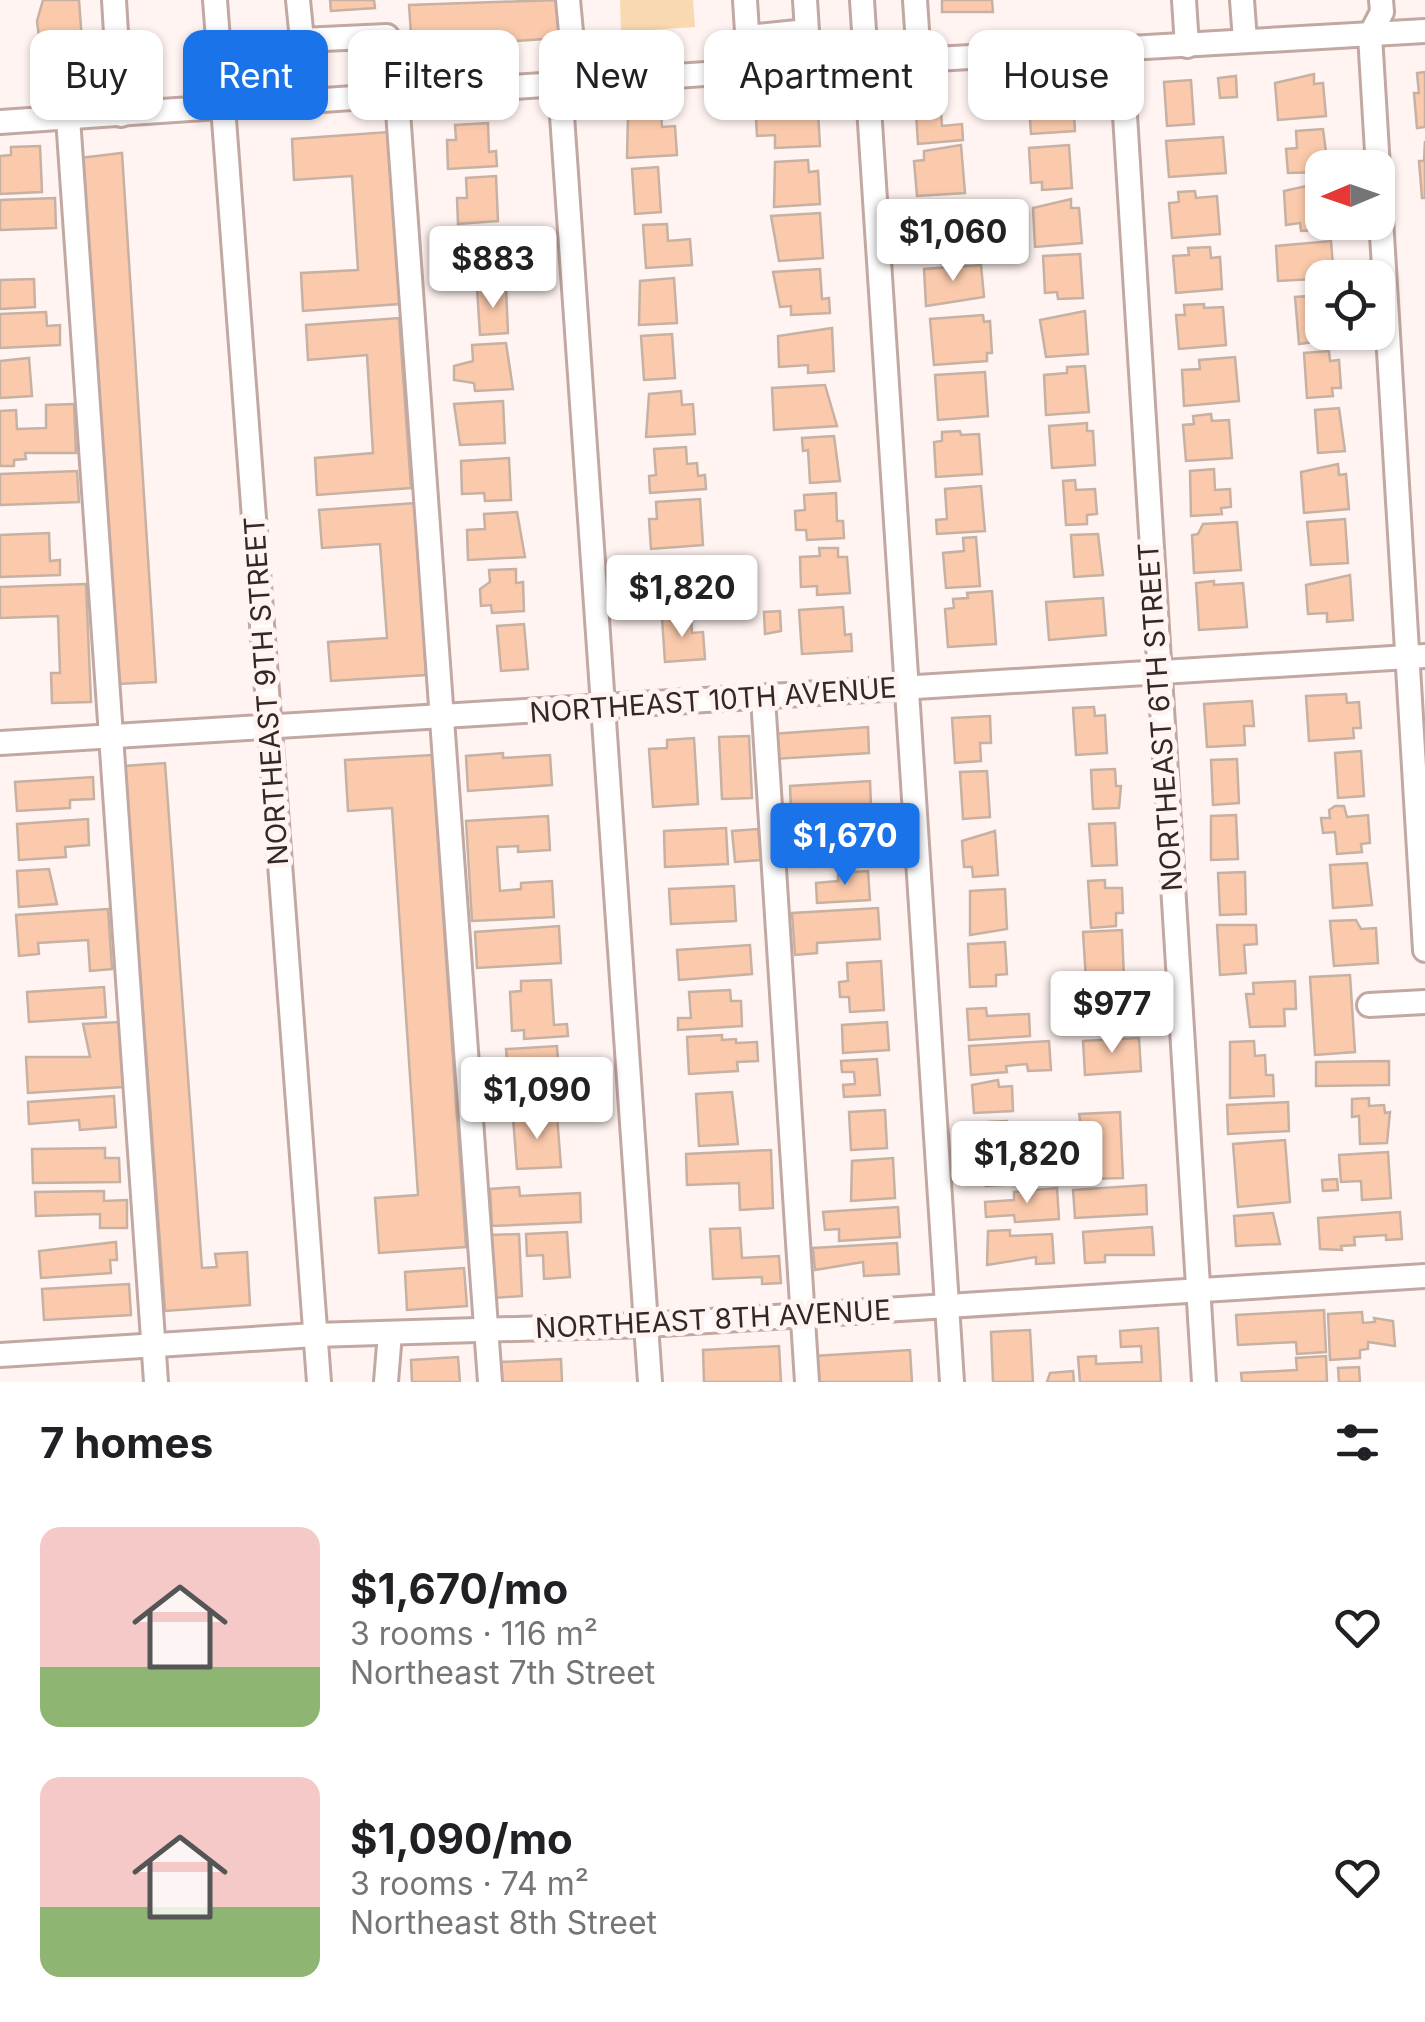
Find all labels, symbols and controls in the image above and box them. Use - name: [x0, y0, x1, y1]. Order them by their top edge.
- chip: Buy: [30, 30, 163, 120]
- chip: Rent: [183, 30, 328, 120]
- chip: Filters: [348, 30, 519, 120]
- chip: New: [539, 30, 684, 120]
- chip: Apartment: [704, 30, 948, 120]
- chip: House: [968, 30, 1144, 120]
- north arrow: [1305, 150, 1395, 240]
- map controls: [1305, 150, 1395, 350]
- pin: $1,060: [872, 199, 1034, 284]
- text: $1,060: [899, 212, 1007, 251]
- pin: $883: [434, 226, 552, 311]
- text: $883: [451, 239, 535, 278]
- button: locate: [1305, 260, 1395, 350]
- street label: NORTHEAST 9TH STREET: [237, 516, 295, 866]
- street label: NORTHEAST 6TH STREET: [1131, 542, 1189, 892]
- pin: $1,820: [601, 555, 763, 640]
- text: $1,820: [628, 568, 736, 607]
- street label: NORTHEAST 10TH AVENUE: [528, 670, 898, 730]
- pin: $1,670: [764, 803, 926, 888]
- text: $1,670: [793, 816, 897, 855]
- pin: $977: [1053, 971, 1171, 1056]
- text: $977: [1073, 984, 1151, 1023]
- pin: $1,090: [456, 1057, 618, 1142]
- text: $1,090: [483, 1070, 591, 1109]
- pin: $1,820: [946, 1121, 1108, 1206]
- text: $1,820: [973, 1134, 1081, 1173]
- street label: NORTHEAST 8TH AVENUE: [534, 1293, 892, 1345]
- icon: filters: [1330, 1415, 1385, 1470]
- text: 7 homes: [40, 1417, 213, 1468]
- text: $1,670/mo: [350, 1563, 568, 1614]
- icon: home: [120, 1567, 240, 1687]
- icon: heart: [1330, 1600, 1385, 1655]
- text: 3 rooms · 116 m²: [350, 1614, 598, 1653]
- text: Northeast 7th Street: [350, 1653, 655, 1692]
- text: $1,090/mo: [350, 1813, 573, 1864]
- icon: home: [120, 1817, 240, 1937]
- icon: heart: [1330, 1850, 1385, 1905]
- text: 3 rooms · 74 m²: [350, 1864, 589, 1903]
- text: Northeast 8th Street: [350, 1903, 657, 1942]

